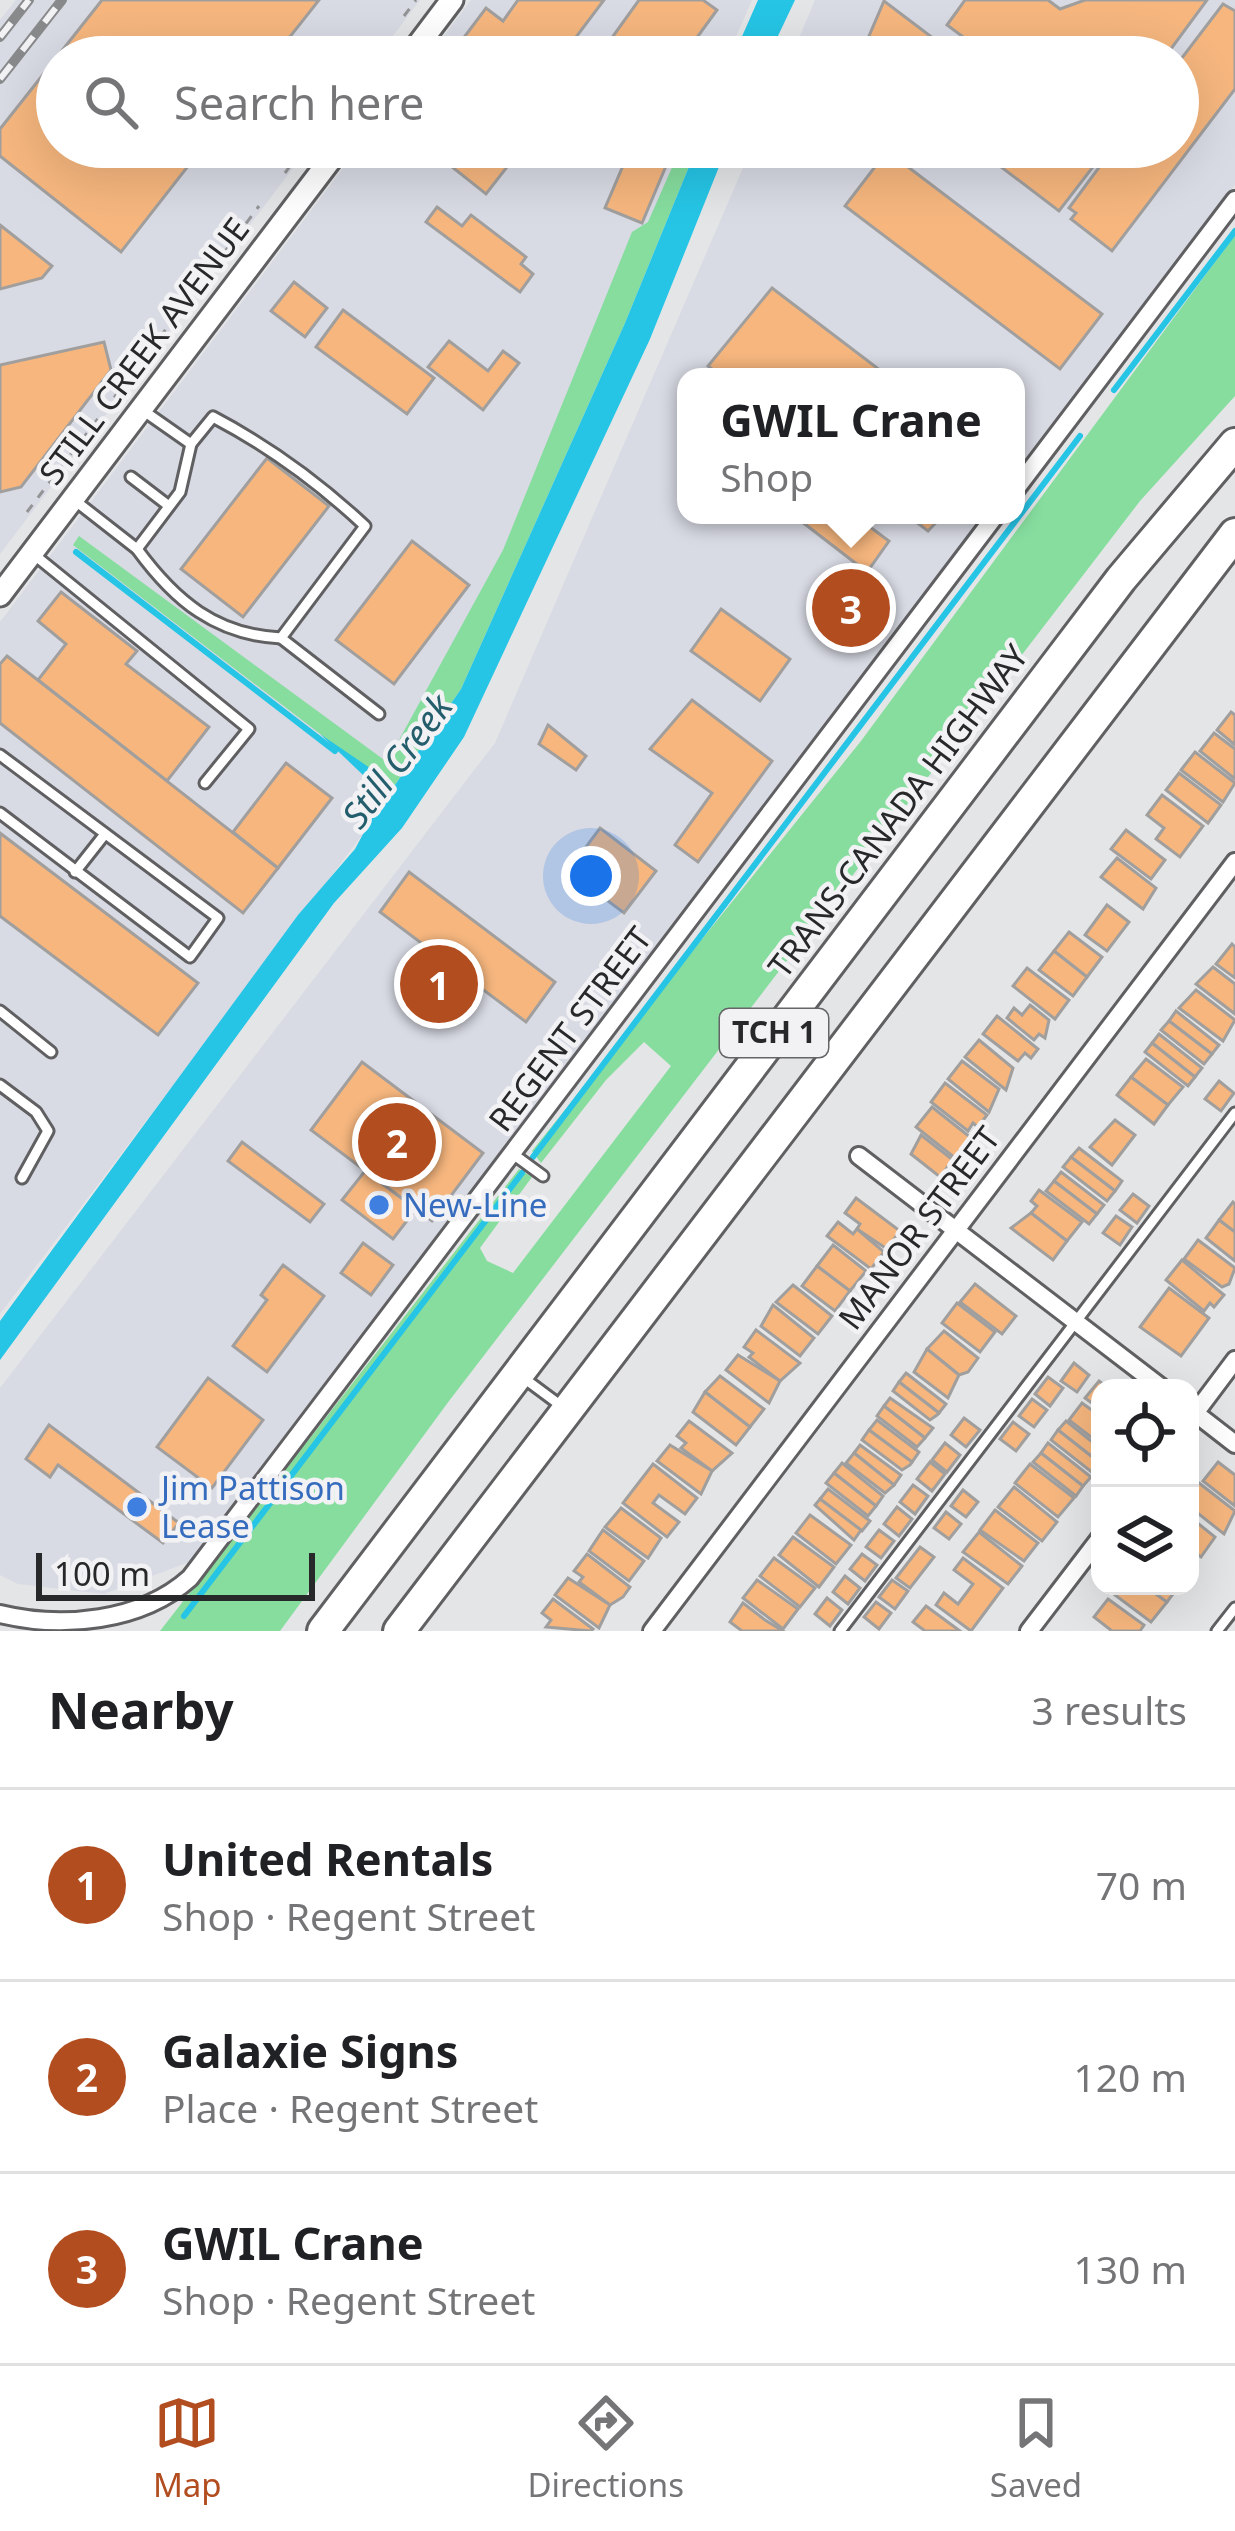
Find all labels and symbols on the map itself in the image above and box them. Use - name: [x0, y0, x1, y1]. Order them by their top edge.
- street label: STILL CREEK AVENUE: [28, 208, 259, 493]
- pin: 3: [812, 563, 890, 653]
- street label: TRANS-CANADA HIGHWAY: [757, 635, 1038, 986]
- water label: Still Creek: [330, 683, 464, 838]
- your location: [561, 846, 621, 906]
- street label: REGENT STREET: [478, 917, 661, 1140]
- pin: 1: [400, 939, 478, 1029]
- road number: TCH 1: [720, 1009, 828, 1057]
- pin: 2: [358, 1097, 436, 1187]
- street label: MANOR STREET: [828, 1117, 1010, 1338]
- place label: New-Line: [403, 1182, 547, 1227]
- marker: New-Line: [366, 1192, 392, 1218]
- place label: Jim Pattison Lease: [158, 1465, 345, 1548]
- marker: Jim Pattison Lease: [124, 1494, 150, 1520]
- scale bar: [36, 1547, 315, 1600]

